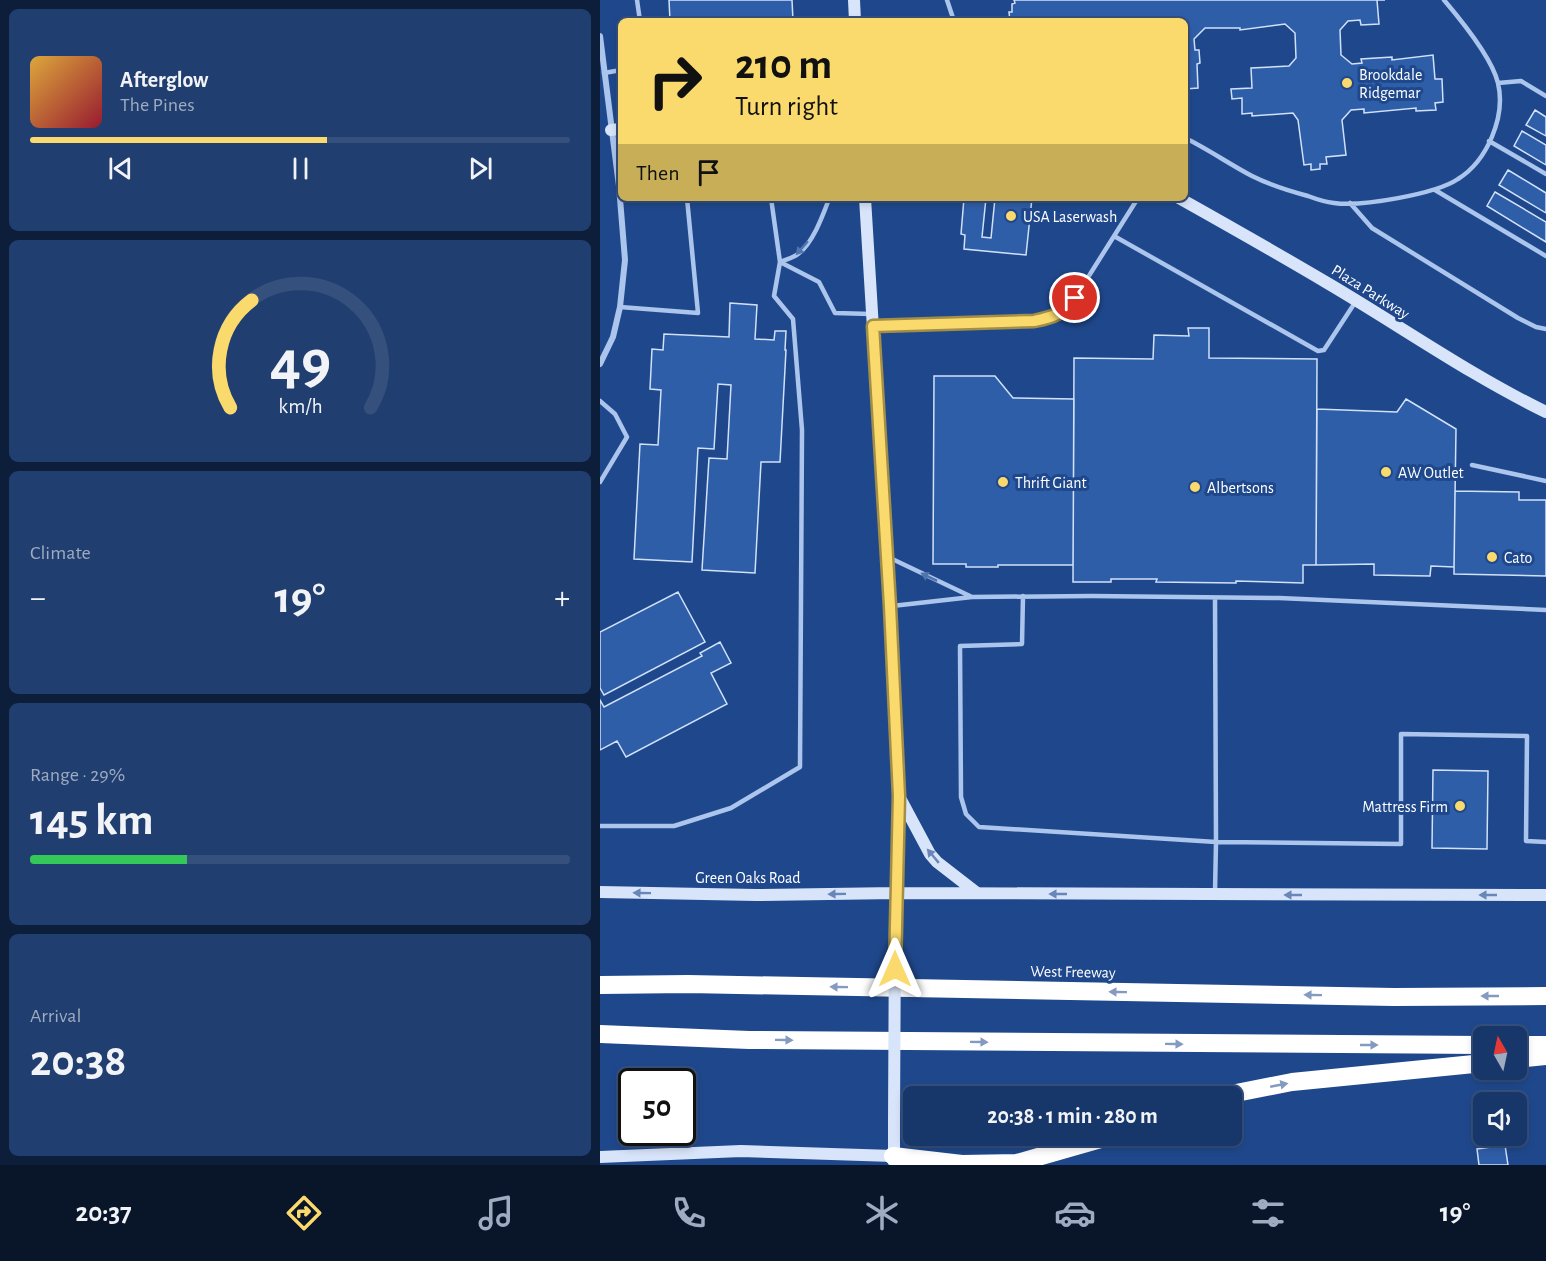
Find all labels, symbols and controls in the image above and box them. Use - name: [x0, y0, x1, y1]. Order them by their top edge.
- icon: right: [636, 42, 714, 120]
- text: 210 m: [735, 44, 832, 86]
- place label: Brookdale Ridgemar: [1359, 67, 1422, 101]
- text: Afterglow: [120, 69, 208, 91]
- marker: Brookdale Ridgemar: [1340, 76, 1354, 90]
- text: Turn right: [735, 93, 838, 120]
- text: The Pines: [120, 95, 195, 115]
- icon: previous: [104, 152, 137, 185]
- icon: pause: [284, 152, 317, 185]
- icon: next: [464, 152, 497, 185]
- icon: arrive: [692, 156, 725, 189]
- text: Then: [636, 162, 680, 184]
- marker: USA Laserwash: [1004, 209, 1018, 223]
- place label: USA Laserwash: [1023, 209, 1117, 225]
- one-way arrow: [796, 240, 809, 255]
- street label: Plaza Parkway: [1328, 262, 1412, 323]
- pin: [1049, 272, 1100, 323]
- icon: arrive: [1058, 281, 1091, 314]
- text: 49: [269, 332, 331, 394]
- text: km/h: [278, 397, 322, 418]
- marker: AW Outlet: [1379, 465, 1393, 479]
- place label: AW Outlet: [1398, 465, 1464, 481]
- marker: Thrift Giant: [996, 475, 1010, 489]
- place label: Thrift Giant: [1015, 475, 1087, 491]
- marker: Albertsons: [1188, 480, 1202, 494]
- place label: Albertsons: [1207, 480, 1274, 496]
- text: Climate: [30, 543, 91, 563]
- marker: Cato: [1485, 550, 1499, 564]
- place label: Cato: [1504, 550, 1533, 566]
- one-way arrow: [920, 572, 937, 581]
- text: 19°: [274, 576, 326, 621]
- text: −: [30, 582, 46, 615]
- text: +: [554, 582, 570, 615]
- text: Range · 29%: [30, 765, 125, 785]
- text: 145 km: [30, 798, 154, 843]
- place label: Mattress Firm: [1362, 799, 1448, 815]
- marker: Mattress Firm: [1453, 799, 1467, 813]
- one-way arrow: [927, 849, 940, 864]
- street label: Green Oaks Road: [695, 870, 801, 886]
- one-way arrow: [633, 888, 652, 898]
- one-way arrow: [828, 889, 847, 899]
- one-way arrow: [1048, 889, 1067, 899]
- one-way arrow: [1283, 890, 1302, 900]
- one-way arrow: [1478, 890, 1497, 900]
- position arrow: [863, 937, 927, 1001]
- street label: West Freeway: [1030, 963, 1116, 982]
- one-way arrow: [829, 982, 848, 992]
- one-way arrow: [1108, 987, 1127, 996]
- one-way arrow: [1303, 990, 1322, 1000]
- one-way arrow: [1481, 991, 1500, 1001]
- text: Arrival: [30, 1006, 81, 1026]
- north arrow: [1473, 1026, 1527, 1080]
- map controls: [1473, 1026, 1527, 1146]
- one-way arrow: [775, 1035, 794, 1045]
- one-way arrow: [970, 1037, 989, 1047]
- text: 20:38: [30, 1039, 127, 1084]
- one-way arrow: [1165, 1039, 1184, 1048]
- one-way arrow: [1360, 1040, 1379, 1050]
- speed limit sign: 50: [618, 1068, 696, 1146]
- one-way arrow: [1269, 1080, 1288, 1089]
- button: sound: [1473, 1092, 1527, 1146]
- text: 20:38 · 1 min · 280 m: [987, 1105, 1158, 1127]
- icon: directions: [283, 1192, 325, 1234]
- icon: music: [475, 1192, 517, 1234]
- icon: phone: [668, 1192, 710, 1234]
- icon: climate: [861, 1192, 903, 1234]
- icon: car: [1054, 1192, 1096, 1234]
- icon: filters: [1247, 1192, 1289, 1234]
- text: 20:37: [75, 1199, 132, 1226]
- text: 19°: [1440, 1199, 1471, 1226]

